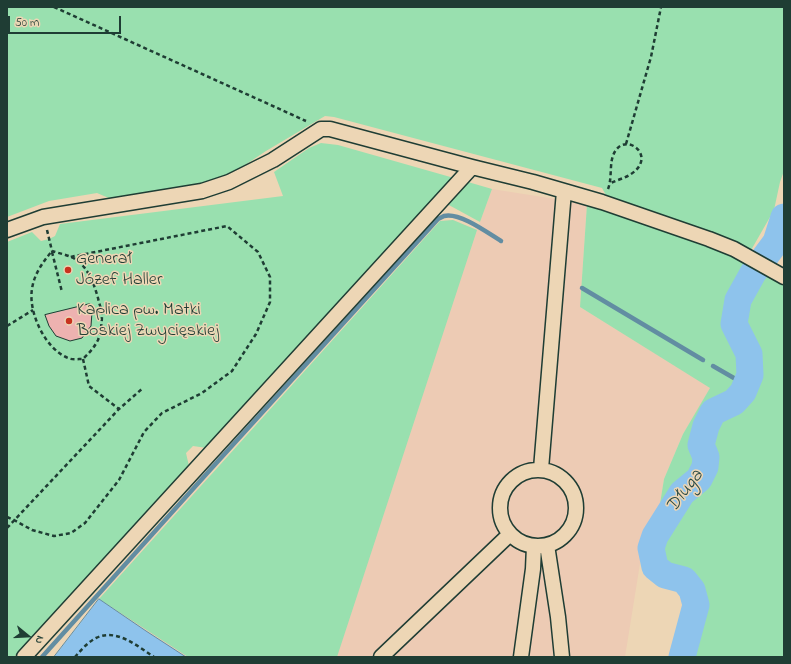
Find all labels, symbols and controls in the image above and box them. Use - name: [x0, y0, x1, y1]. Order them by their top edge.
- scale bar: [10, 8, 123, 34]
- text: 50 m: [15, 14, 39, 32]
- place label: Generał Józef Haller: [76, 249, 162, 292]
- marker: Generał Józef Haller: [63, 265, 73, 275]
- place label: Kaplica pw. Matki Boskiej Zwycięskiej: [77, 300, 219, 342]
- marker: Kaplica pw. Matki Boskiej Zwycięskiej: [64, 316, 74, 326]
- water label: Długa: [662, 466, 710, 518]
- north arrow: [8, 616, 48, 656]
- text: N: [31, 634, 48, 646]

